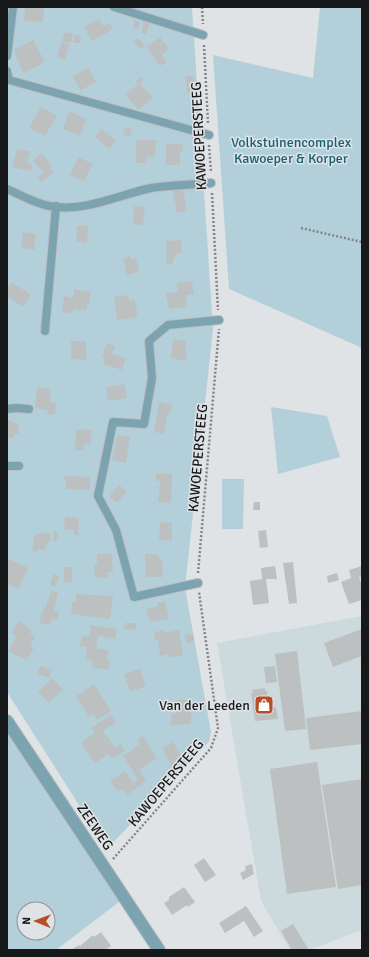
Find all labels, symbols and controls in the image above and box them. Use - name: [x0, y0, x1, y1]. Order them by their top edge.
- street label: KAWOEPERSTEEG: [188, 81, 210, 191]
- park label: Volkstuinencomplex Kawoeper & Korper: [231, 134, 352, 167]
- street label: KAWOEPERSTEEG: [185, 403, 211, 513]
- shop icon: Van der Leeden: [253, 694, 275, 716]
- place label: Van der Leeden: [159, 697, 250, 714]
- street label: KAWOEPERSTEEG: [125, 736, 207, 830]
- street label: ZEEWEG: [73, 801, 117, 853]
- north arrow: [16, 901, 56, 941]
- text: N: [20, 917, 33, 925]

